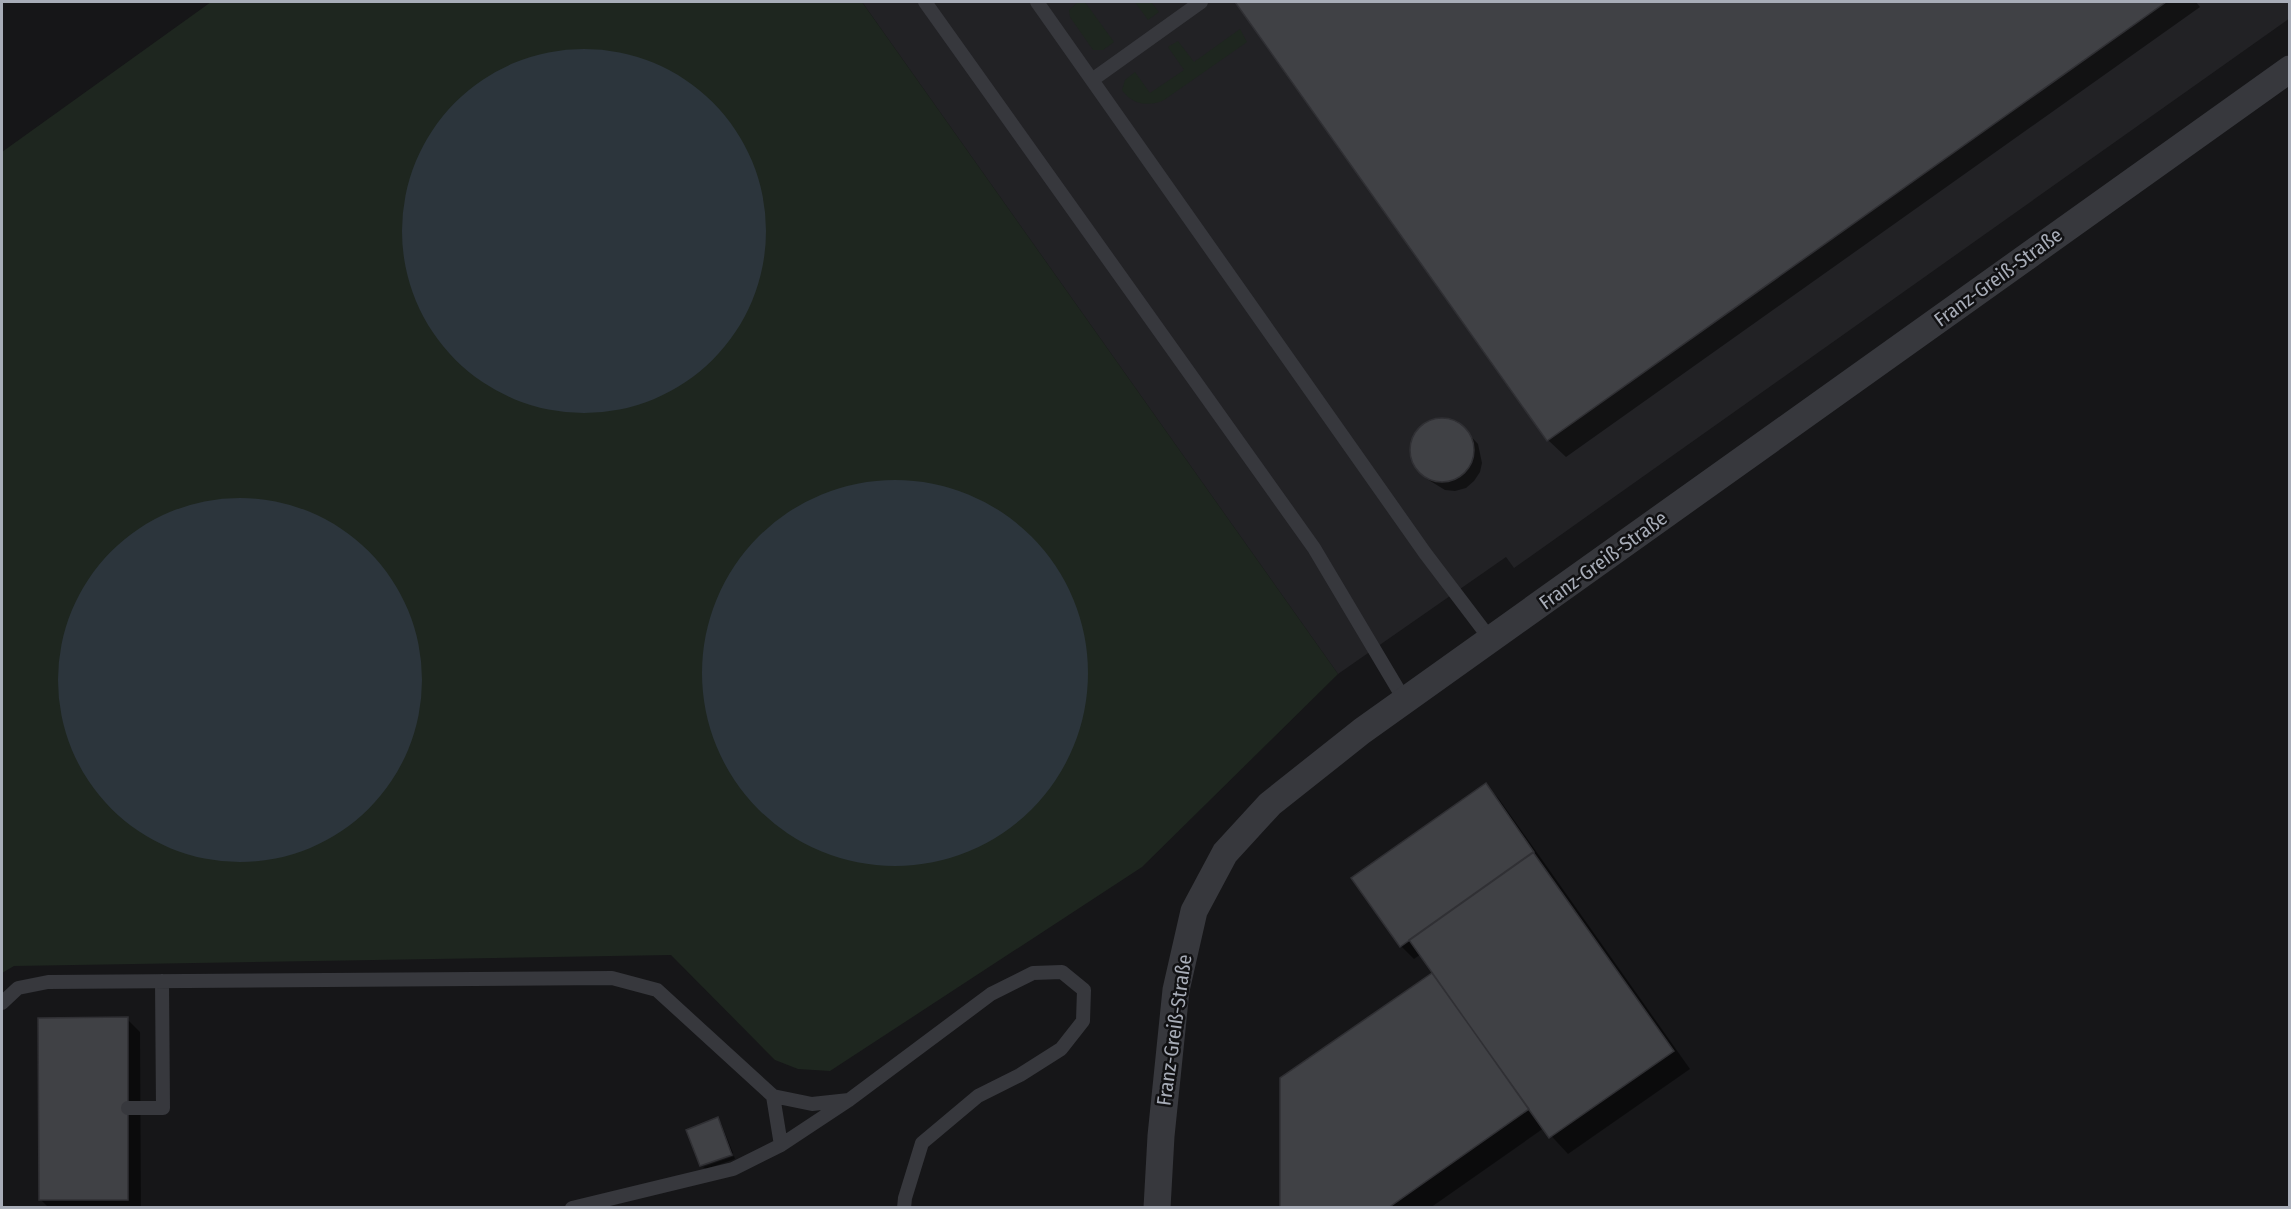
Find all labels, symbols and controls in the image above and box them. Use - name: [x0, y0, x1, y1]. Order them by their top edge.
- street label: Franz-Greiß-Straße: [1929, 222, 2067, 332]
- street label: Franz-Greiß-Straße: [1534, 505, 1672, 615]
- street label: Franz-Greiß-Straße: [1152, 953, 1196, 1107]

